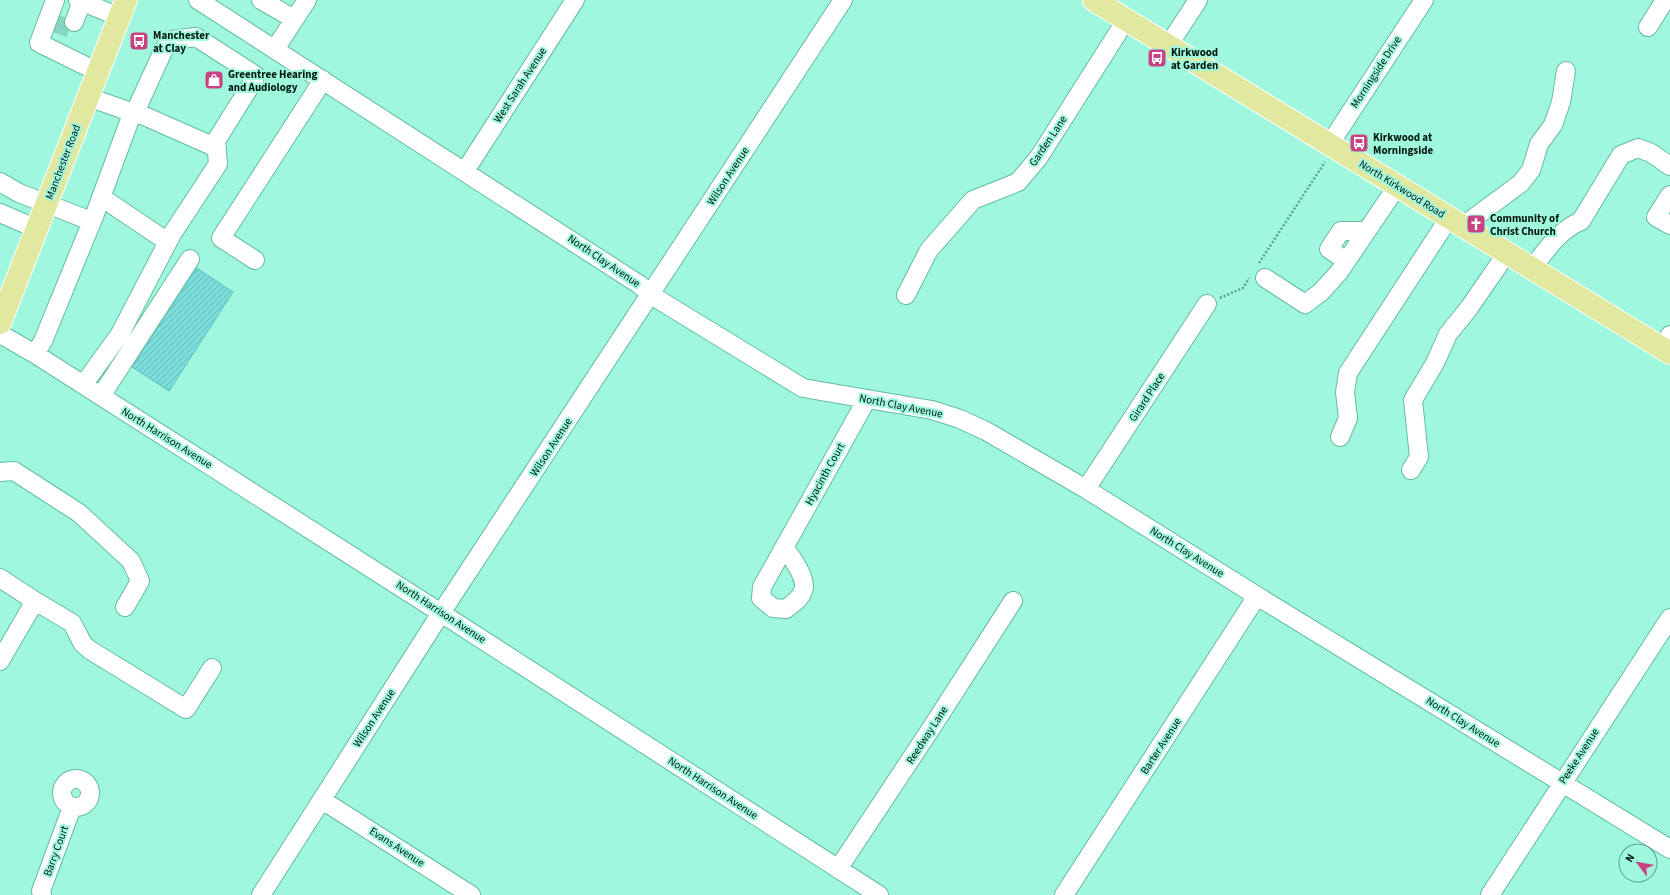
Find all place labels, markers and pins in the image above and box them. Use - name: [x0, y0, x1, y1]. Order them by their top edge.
- place label: Manchester at Clay: [153, 28, 210, 56]
- bus stop icon: Manchester at Clay: [128, 30, 150, 52]
- place label: Kirkwood at Garden: [1171, 45, 1218, 73]
- bus stop icon: Kirkwood at Garden: [1146, 47, 1168, 69]
- place label: Greentree Hearing and Audiology: [228, 67, 318, 95]
- shop icon: Greentree Hearing and Audiology: [203, 69, 225, 91]
- place label: Kirkwood at Morningside: [1373, 130, 1434, 158]
- bus stop icon: Kirkwood at Morningside: [1348, 132, 1370, 154]
- place label: Community of Christ Church: [1490, 211, 1560, 239]
- church icon: Community of Christ Church: [1465, 213, 1487, 235]

